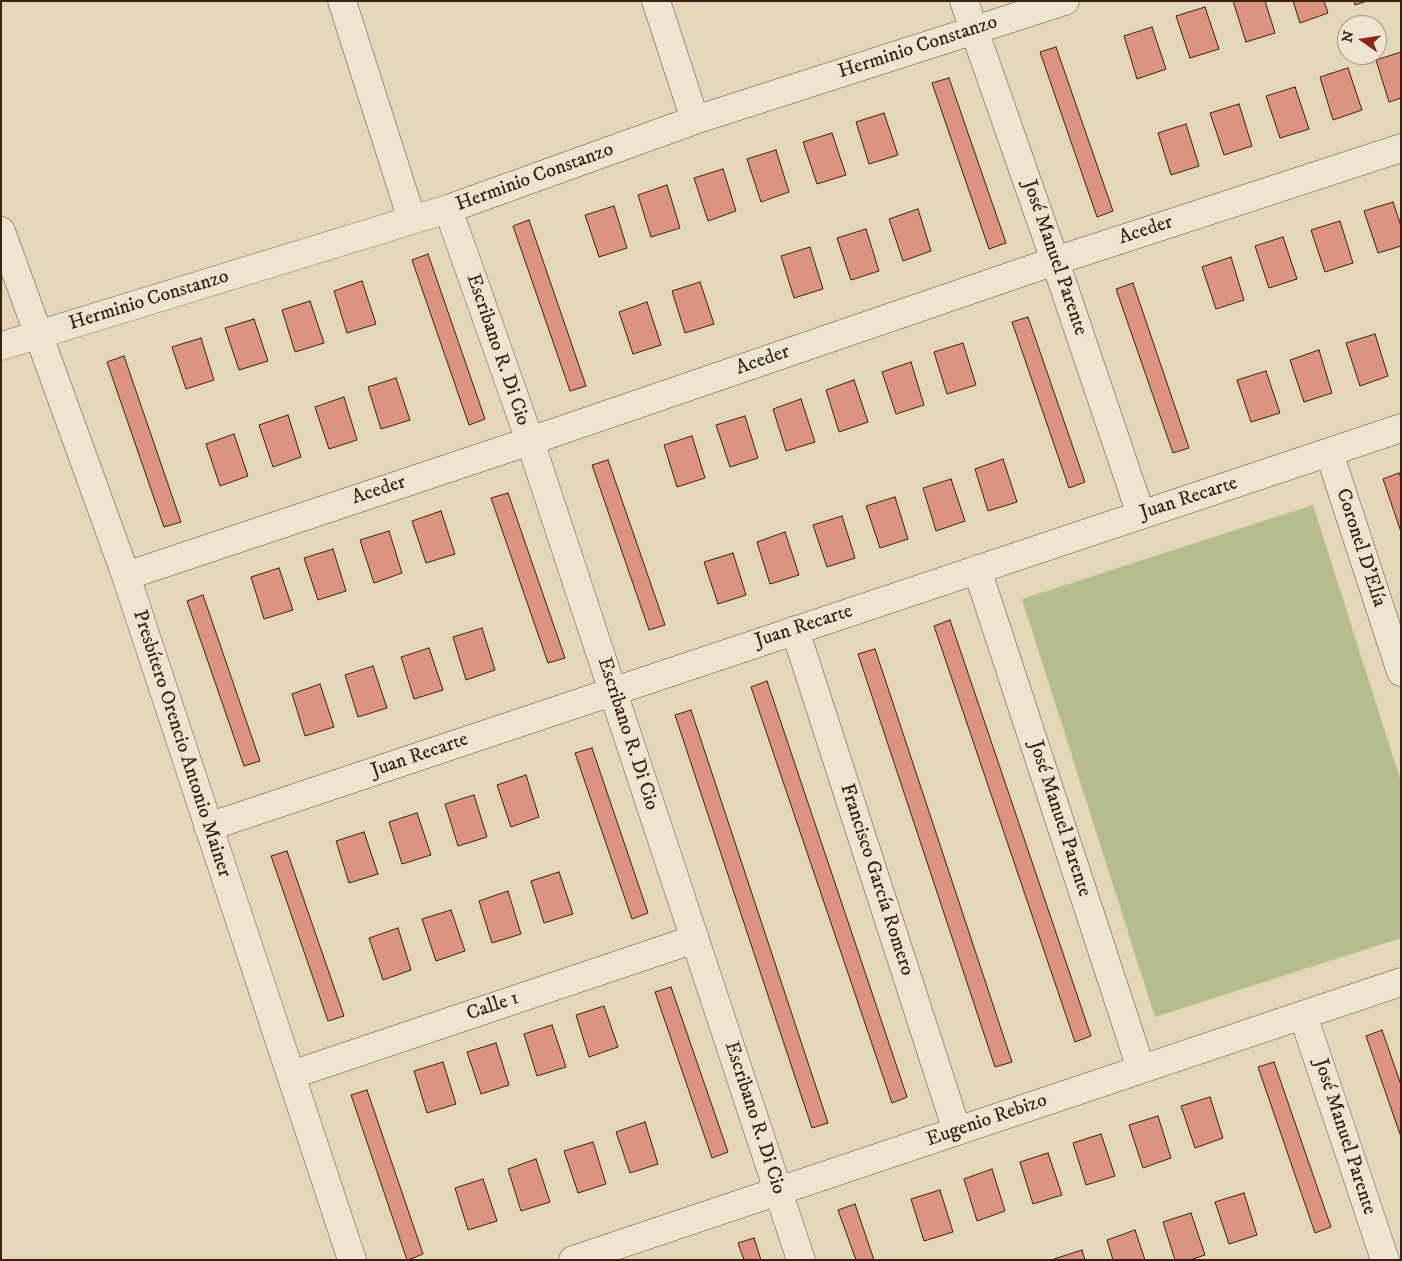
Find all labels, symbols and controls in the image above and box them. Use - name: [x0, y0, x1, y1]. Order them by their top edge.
- street label: Herminio Constanzo: [835, 11, 1001, 85]
- north arrow: [1337, 15, 1387, 65]
- text: N: [1338, 29, 1358, 44]
- street label: Herminio Constanzo: [453, 138, 617, 218]
- street label: José Manuel Parente: [1016, 177, 1092, 339]
- street label: Aceder: [1116, 211, 1176, 251]
- street label: Herminio Constanzo: [66, 265, 232, 337]
- street label: Escribano R. Di Cio: [460, 271, 534, 429]
- street label: Aceder: [733, 341, 793, 381]
- street label: Aceder: [349, 471, 409, 511]
- street label: Juan Recarte: [1137, 472, 1241, 526]
- street label: Coronel D'Elía: [1330, 486, 1390, 610]
- street label: Juan Recarte: [752, 600, 856, 654]
- street label: Presbítero Orencio Antonio Mainer: [126, 607, 236, 881]
- street label: Escribano R. Di Cio: [591, 655, 663, 813]
- street label: Juan Recarte: [368, 728, 472, 784]
- street label: José Manuel Parente: [1022, 738, 1096, 900]
- street label: Francisco García Romero: [834, 781, 918, 979]
- street label: Calle 1: [464, 987, 522, 1027]
- street label: Escribano R. Di Cio: [718, 1039, 790, 1197]
- street label: José Manuel Parente: [1307, 1056, 1381, 1218]
- street label: Eugenio Rebizo: [924, 1089, 1050, 1153]

